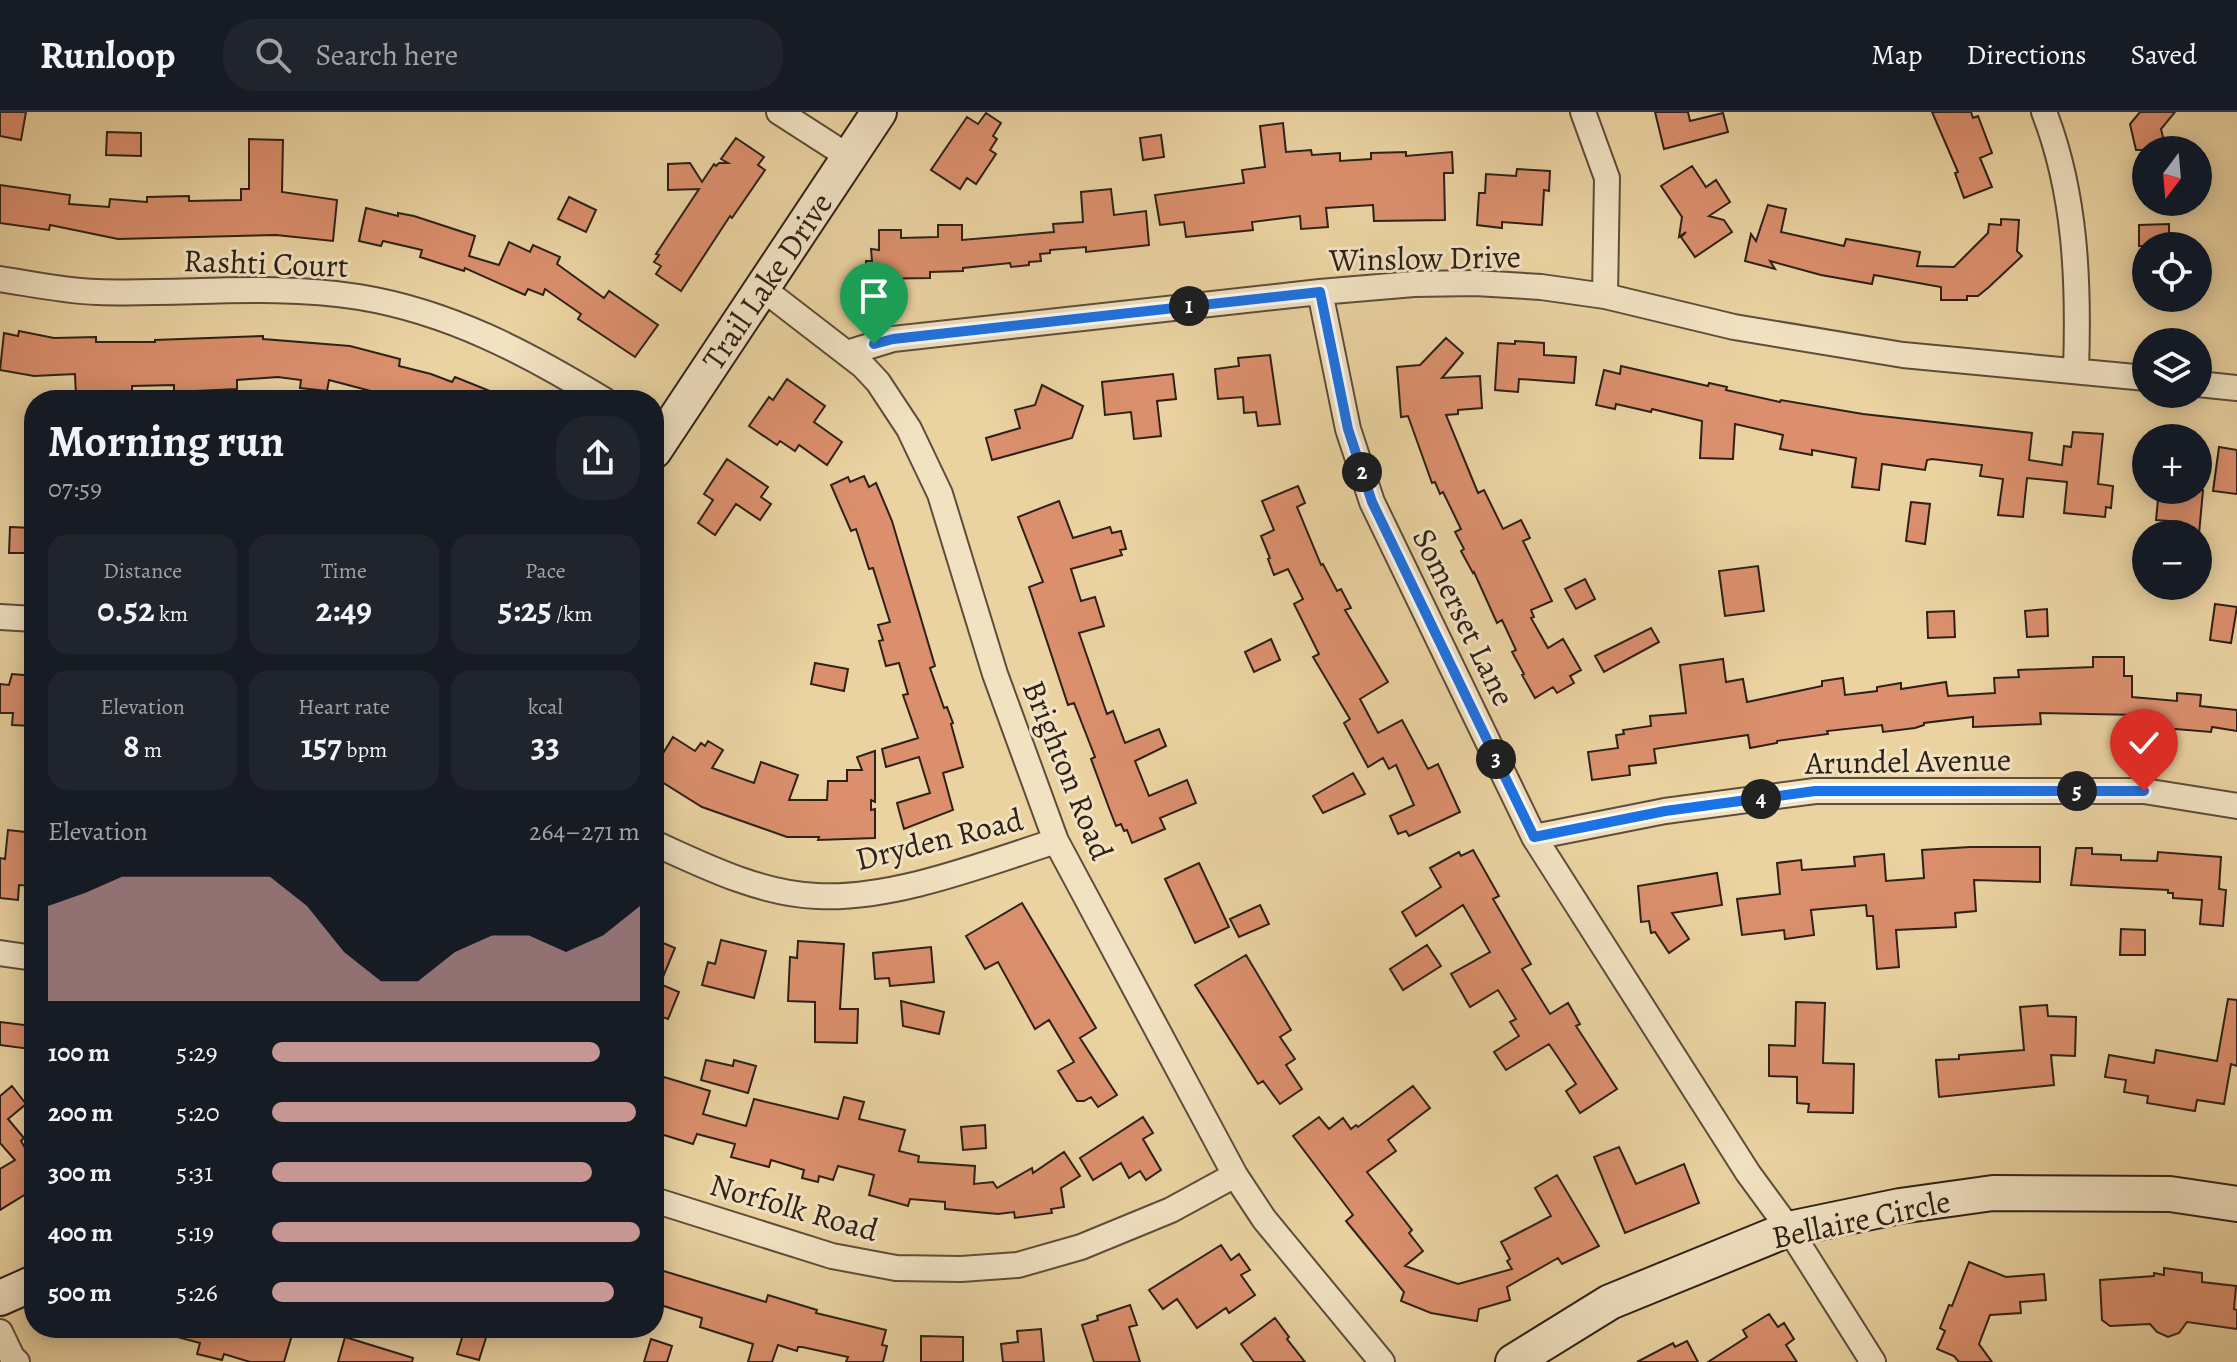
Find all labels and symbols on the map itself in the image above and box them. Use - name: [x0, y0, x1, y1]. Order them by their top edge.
- north arrow: [2132, 136, 2212, 216]
- street label: Trail Lake Drive: [691, 184, 843, 378]
- street label: Winslow Drive: [1328, 234, 1521, 282]
- street label: Rashti Court: [183, 238, 349, 288]
- pin: [840, 262, 908, 344]
- pin: 1: [1169, 286, 1209, 326]
- pin: 2: [1342, 452, 1382, 492]
- street label: Somerset Lane: [1402, 521, 1526, 713]
- street label: Brighton Road: [1012, 674, 1124, 867]
- pin: [2110, 709, 2178, 791]
- street label: Arundel Avenue: [1804, 737, 2011, 785]
- pin: 3: [1476, 739, 1516, 779]
- pin: 5: [2057, 771, 2097, 811]
- pin: 4: [1741, 779, 1781, 819]
- street label: Dryden Road: [851, 797, 1028, 881]
- street label: Norfolk Road: [705, 1162, 884, 1252]
- street label: Bellaire Circle: [1768, 1179, 1954, 1259]

